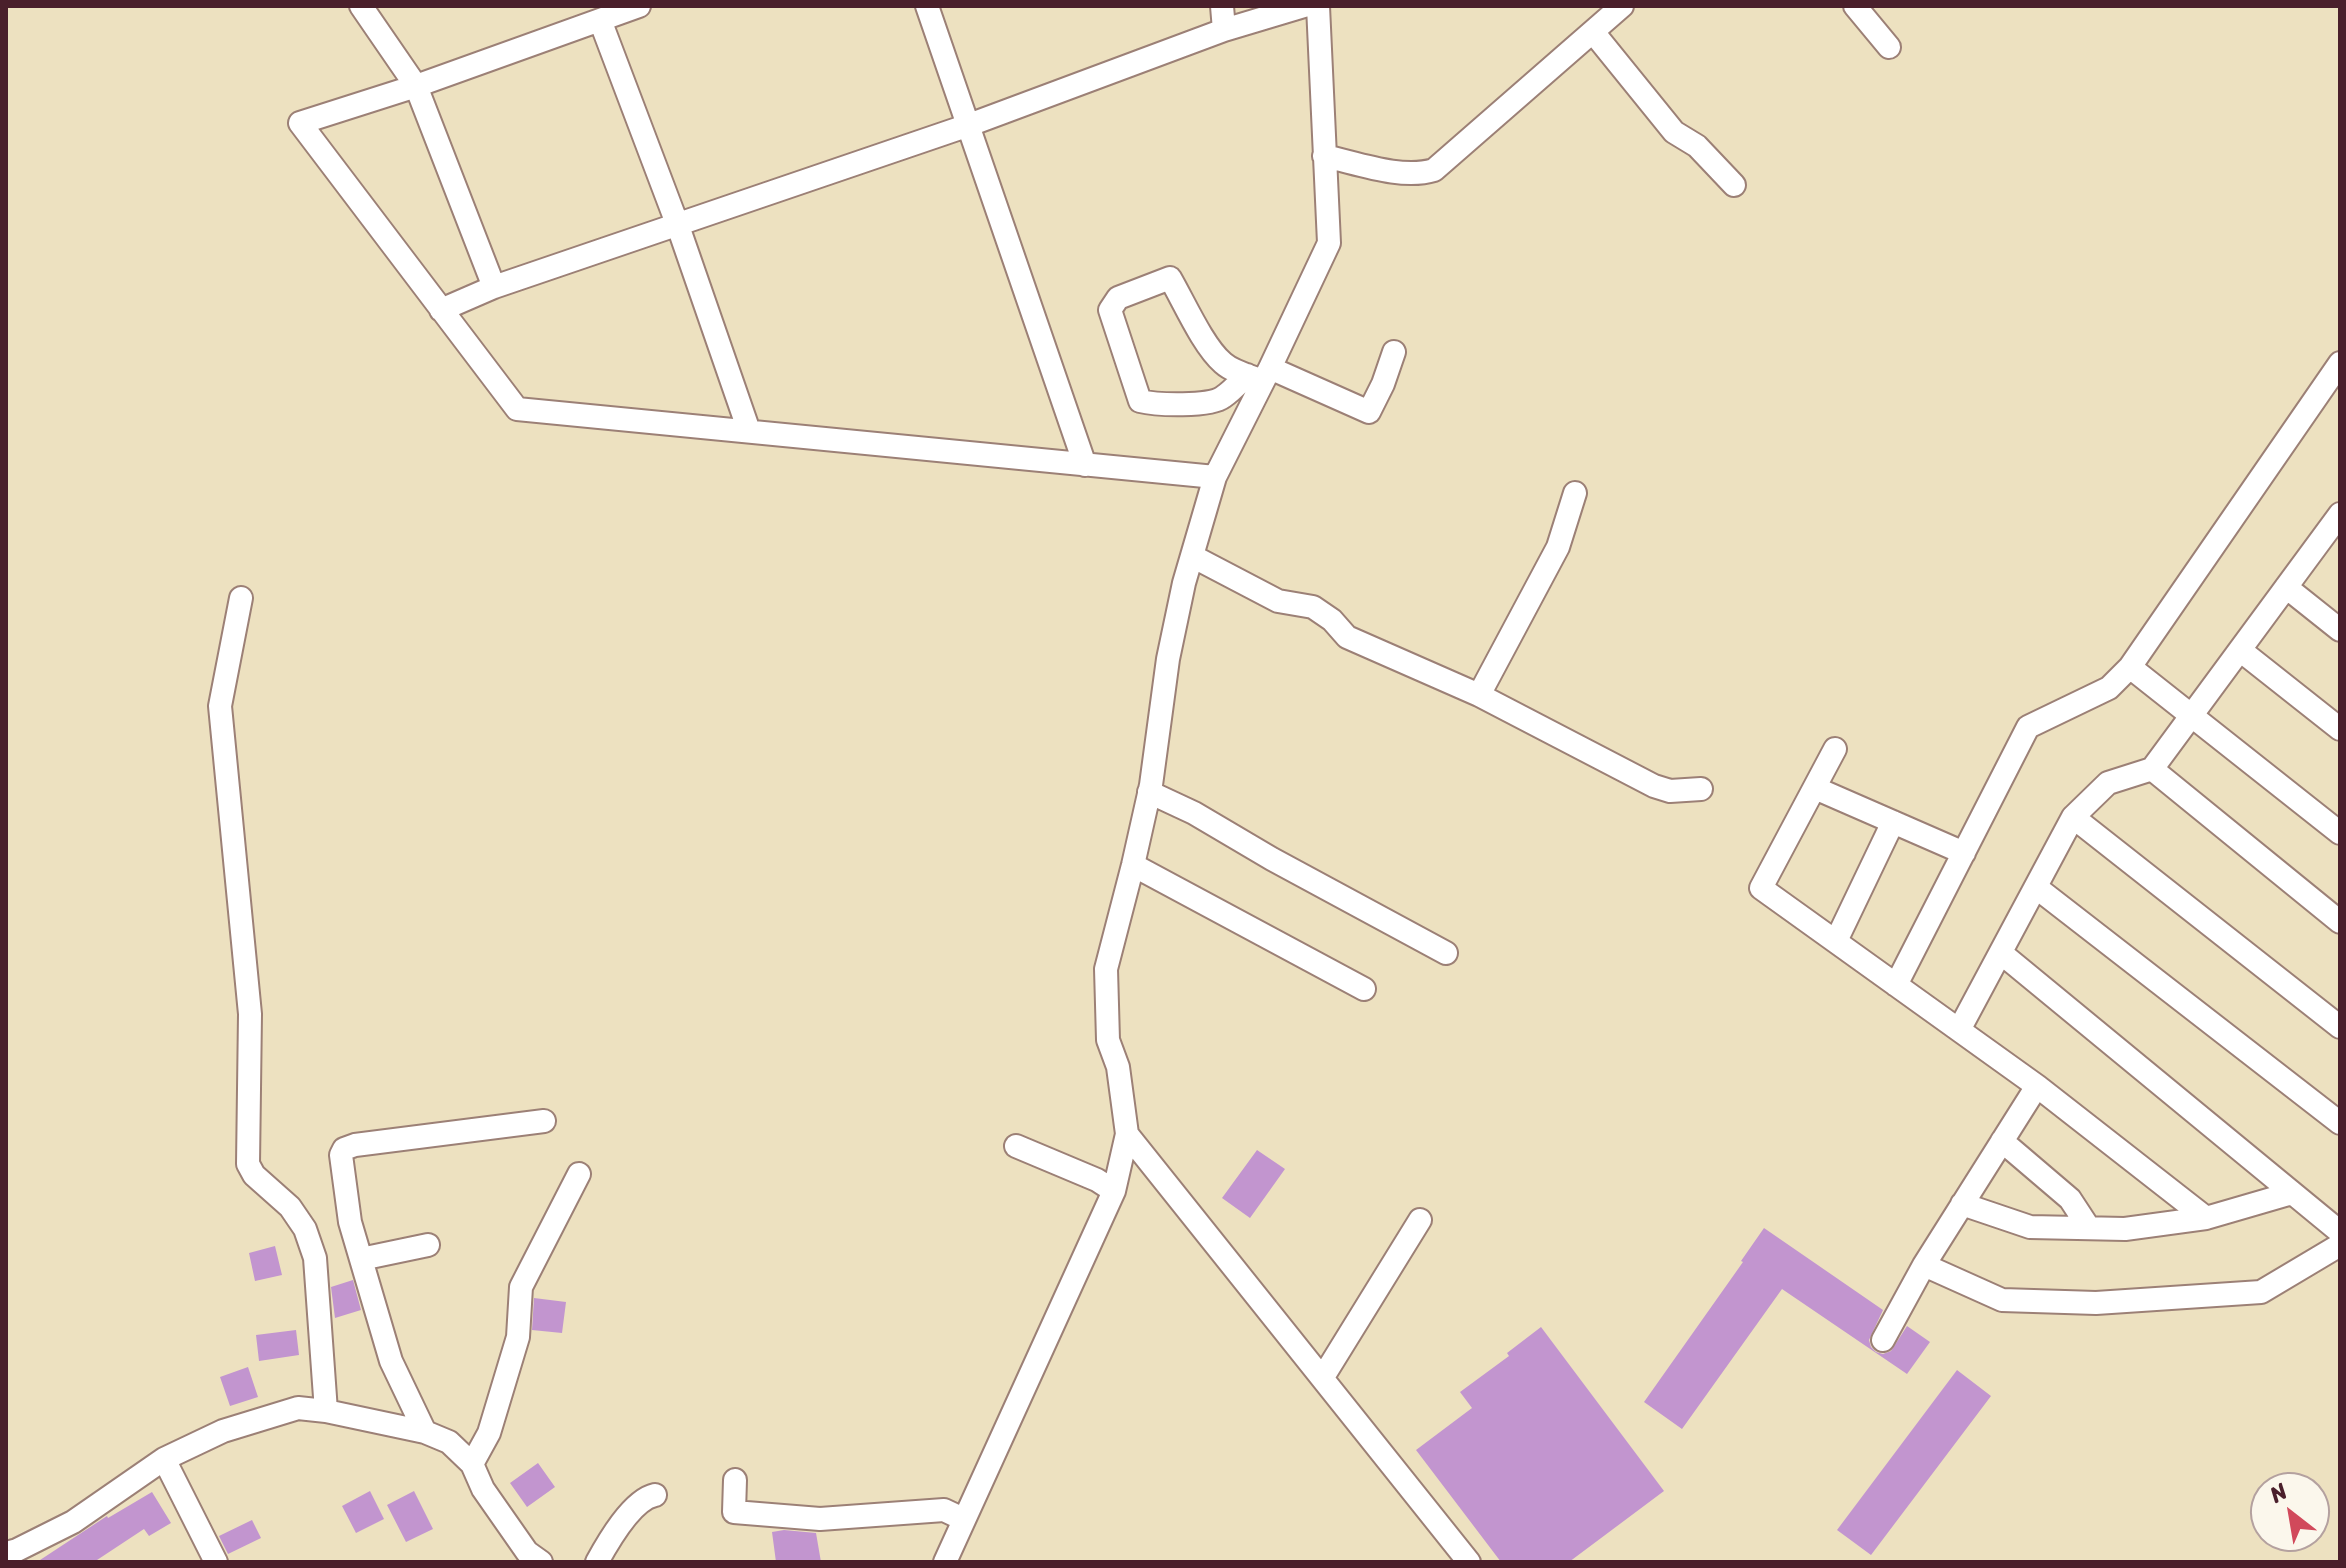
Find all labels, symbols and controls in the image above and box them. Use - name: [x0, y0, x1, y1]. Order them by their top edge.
- north arrow: [2250, 1472, 2330, 1552]
- text: N: [2262, 1472, 2295, 1513]

